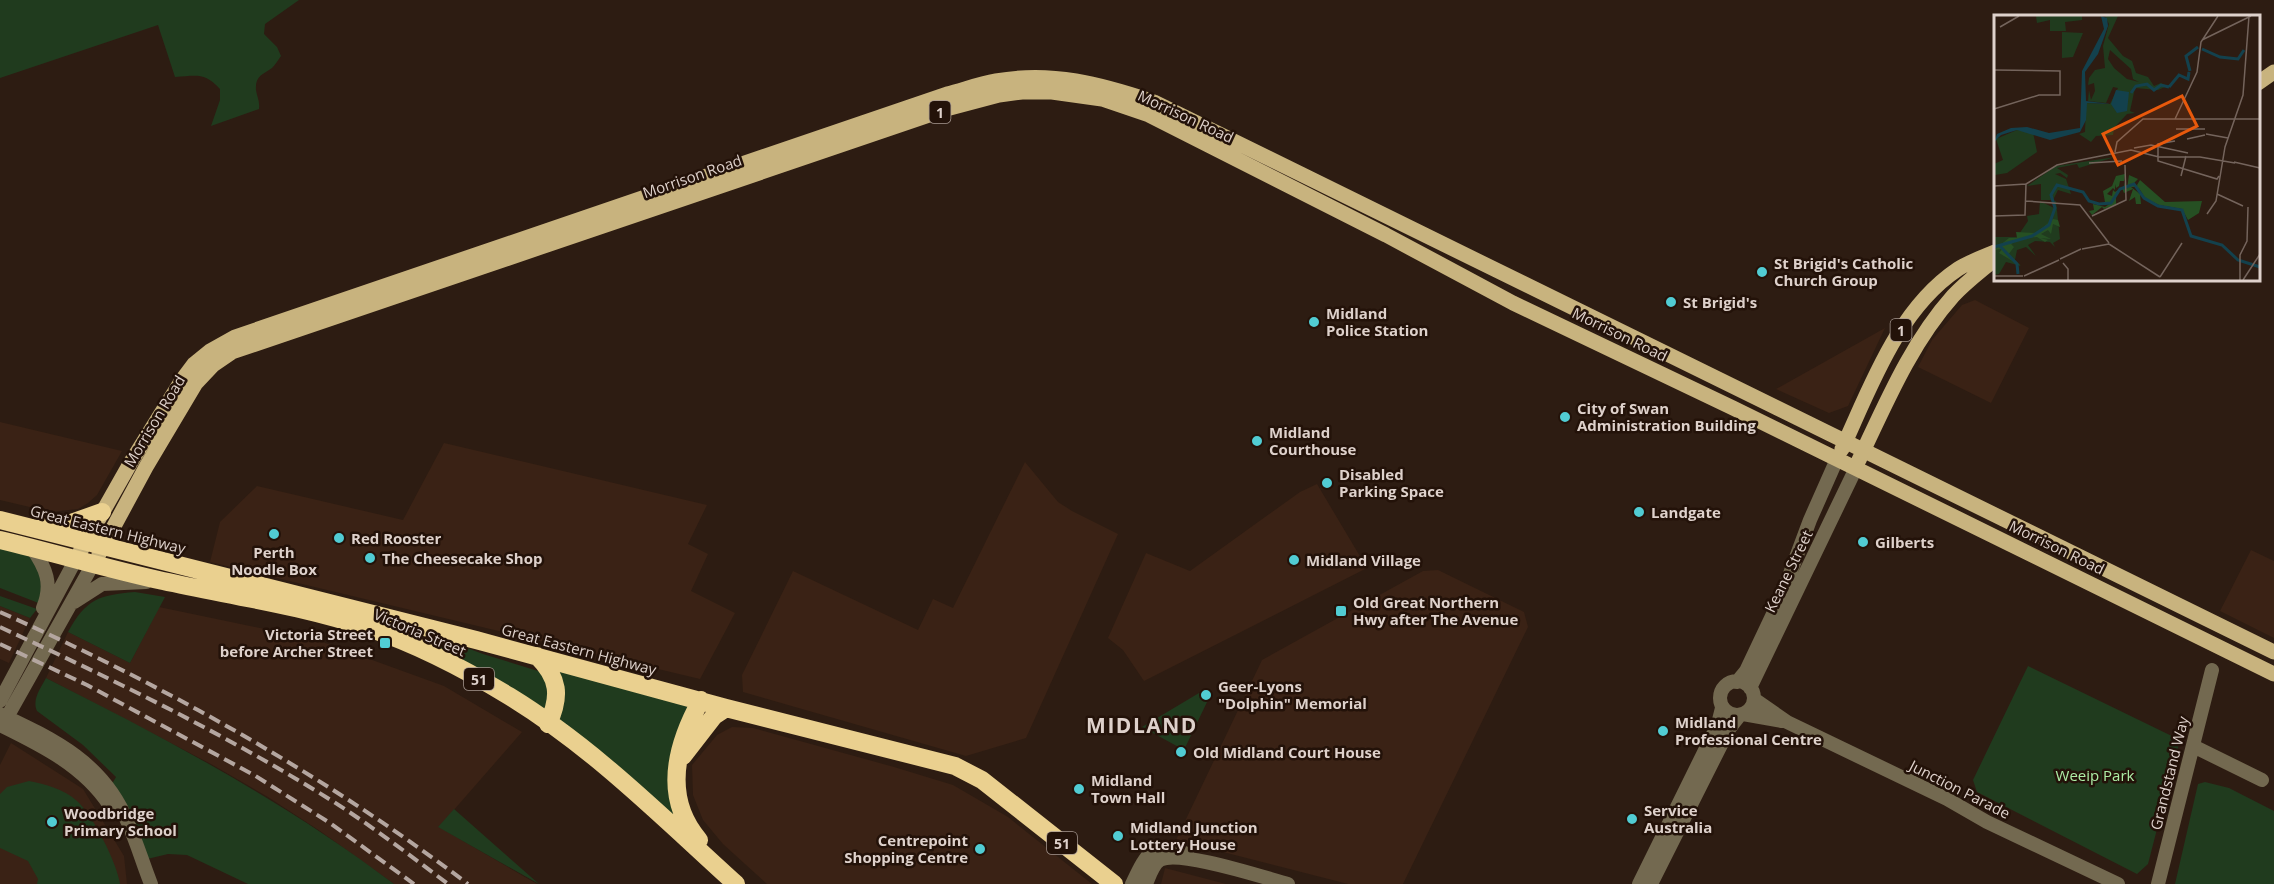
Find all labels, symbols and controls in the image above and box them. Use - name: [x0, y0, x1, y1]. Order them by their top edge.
- inset map: [1994, 15, 2259, 280]
- street label: Morrison Road: [1135, 85, 1237, 147]
- road number: 1: [930, 101, 950, 123]
- street label: Morrison Road: [640, 150, 744, 202]
- place label: St Brigid's Catholic Church Group: [1774, 253, 1913, 290]
- marker: St Brigid's Catholic Church Group: [1755, 265, 1769, 279]
- place label: St Brigid's: [1683, 292, 1757, 312]
- marker: St Brigid's: [1664, 295, 1678, 309]
- street label: Morrison Road: [1569, 302, 1671, 366]
- place label: Midland Police Station: [1326, 303, 1428, 340]
- marker: Midland Police Station: [1307, 315, 1321, 329]
- road number: 1: [1890, 319, 1912, 341]
- street label: Morrison Road: [119, 371, 189, 471]
- place label: City of Swan Administration Building: [1577, 398, 1757, 435]
- marker: City of Swan Administration Building: [1558, 410, 1572, 424]
- place label: Midland Courthouse: [1269, 422, 1356, 459]
- marker: Midland Courthouse: [1250, 434, 1264, 448]
- place label: Disabled Parking Space: [1339, 464, 1444, 501]
- marker: Disabled Parking Space: [1320, 476, 1334, 490]
- street label: Great Eastern Highway: [28, 500, 188, 558]
- place label: Landgate: [1651, 502, 1721, 522]
- marker: Landgate: [1632, 505, 1646, 519]
- street label: Morrison Road: [2006, 515, 2108, 579]
- street label: Keane Street: [1759, 526, 1817, 616]
- marker: Perth Noodle Box: [267, 527, 281, 541]
- place label: Red Rooster: [351, 528, 441, 548]
- marker: Red Rooster: [332, 531, 346, 545]
- place label: Gilberts: [1875, 532, 1934, 552]
- marker: Gilberts: [1856, 535, 1870, 549]
- place label: Perth Noodle Box: [231, 542, 317, 579]
- place label: The Cheesecake Shop: [382, 548, 543, 568]
- place label: Midland Village: [1306, 550, 1421, 570]
- marker: The Cheesecake Shop: [363, 551, 377, 565]
- marker: Midland Village: [1287, 553, 1301, 567]
- place label: Old Great Northern Hwy after The Avenue: [1353, 592, 1518, 629]
- street label: Victoria Street: [371, 604, 469, 660]
- marker: Old Great Northern Hwy after The Avenue: [1334, 604, 1348, 618]
- street label: Great Eastern Highway: [499, 619, 659, 679]
- place label: Victoria Street before Archer Street: [220, 624, 373, 661]
- marker: Victoria Street before Archer Street: [378, 636, 392, 650]
- road number: 51: [464, 668, 494, 690]
- place label: Geer-Lyons "Dolphin" Memorial: [1218, 676, 1367, 713]
- marker: Geer-Lyons "Dolphin" Memorial: [1199, 688, 1213, 702]
- district label: MIDLAND: [1086, 711, 1198, 739]
- place label: Midland Professional Centre: [1675, 712, 1822, 749]
- street label: Grandstand Way: [2145, 714, 2193, 832]
- marker: Midland Professional Centre: [1656, 724, 1670, 738]
- place label: Old Midland Court House: [1193, 742, 1381, 762]
- marker: Old Midland Court House: [1174, 745, 1188, 759]
- street label: Junction Parade: [1905, 754, 2014, 823]
- park label: Weeip Park: [2056, 765, 2135, 785]
- place label: Midland Town Hall: [1091, 770, 1165, 807]
- marker: Midland Town Hall: [1072, 782, 1086, 796]
- place label: Service Australia: [1644, 800, 1712, 837]
- place label: Woodbridge Primary School: [64, 803, 177, 840]
- marker: Service Australia: [1625, 812, 1639, 826]
- marker: Woodbridge Primary School: [45, 815, 59, 829]
- place label: Midland Junction Lottery House: [1130, 817, 1258, 854]
- marker: Midland Junction Lottery House: [1111, 829, 1125, 843]
- place label: Centrepoint Shopping Centre: [844, 830, 968, 867]
- road number: 51: [1047, 832, 1077, 854]
- marker: Centrepoint Shopping Centre: [973, 842, 987, 856]

